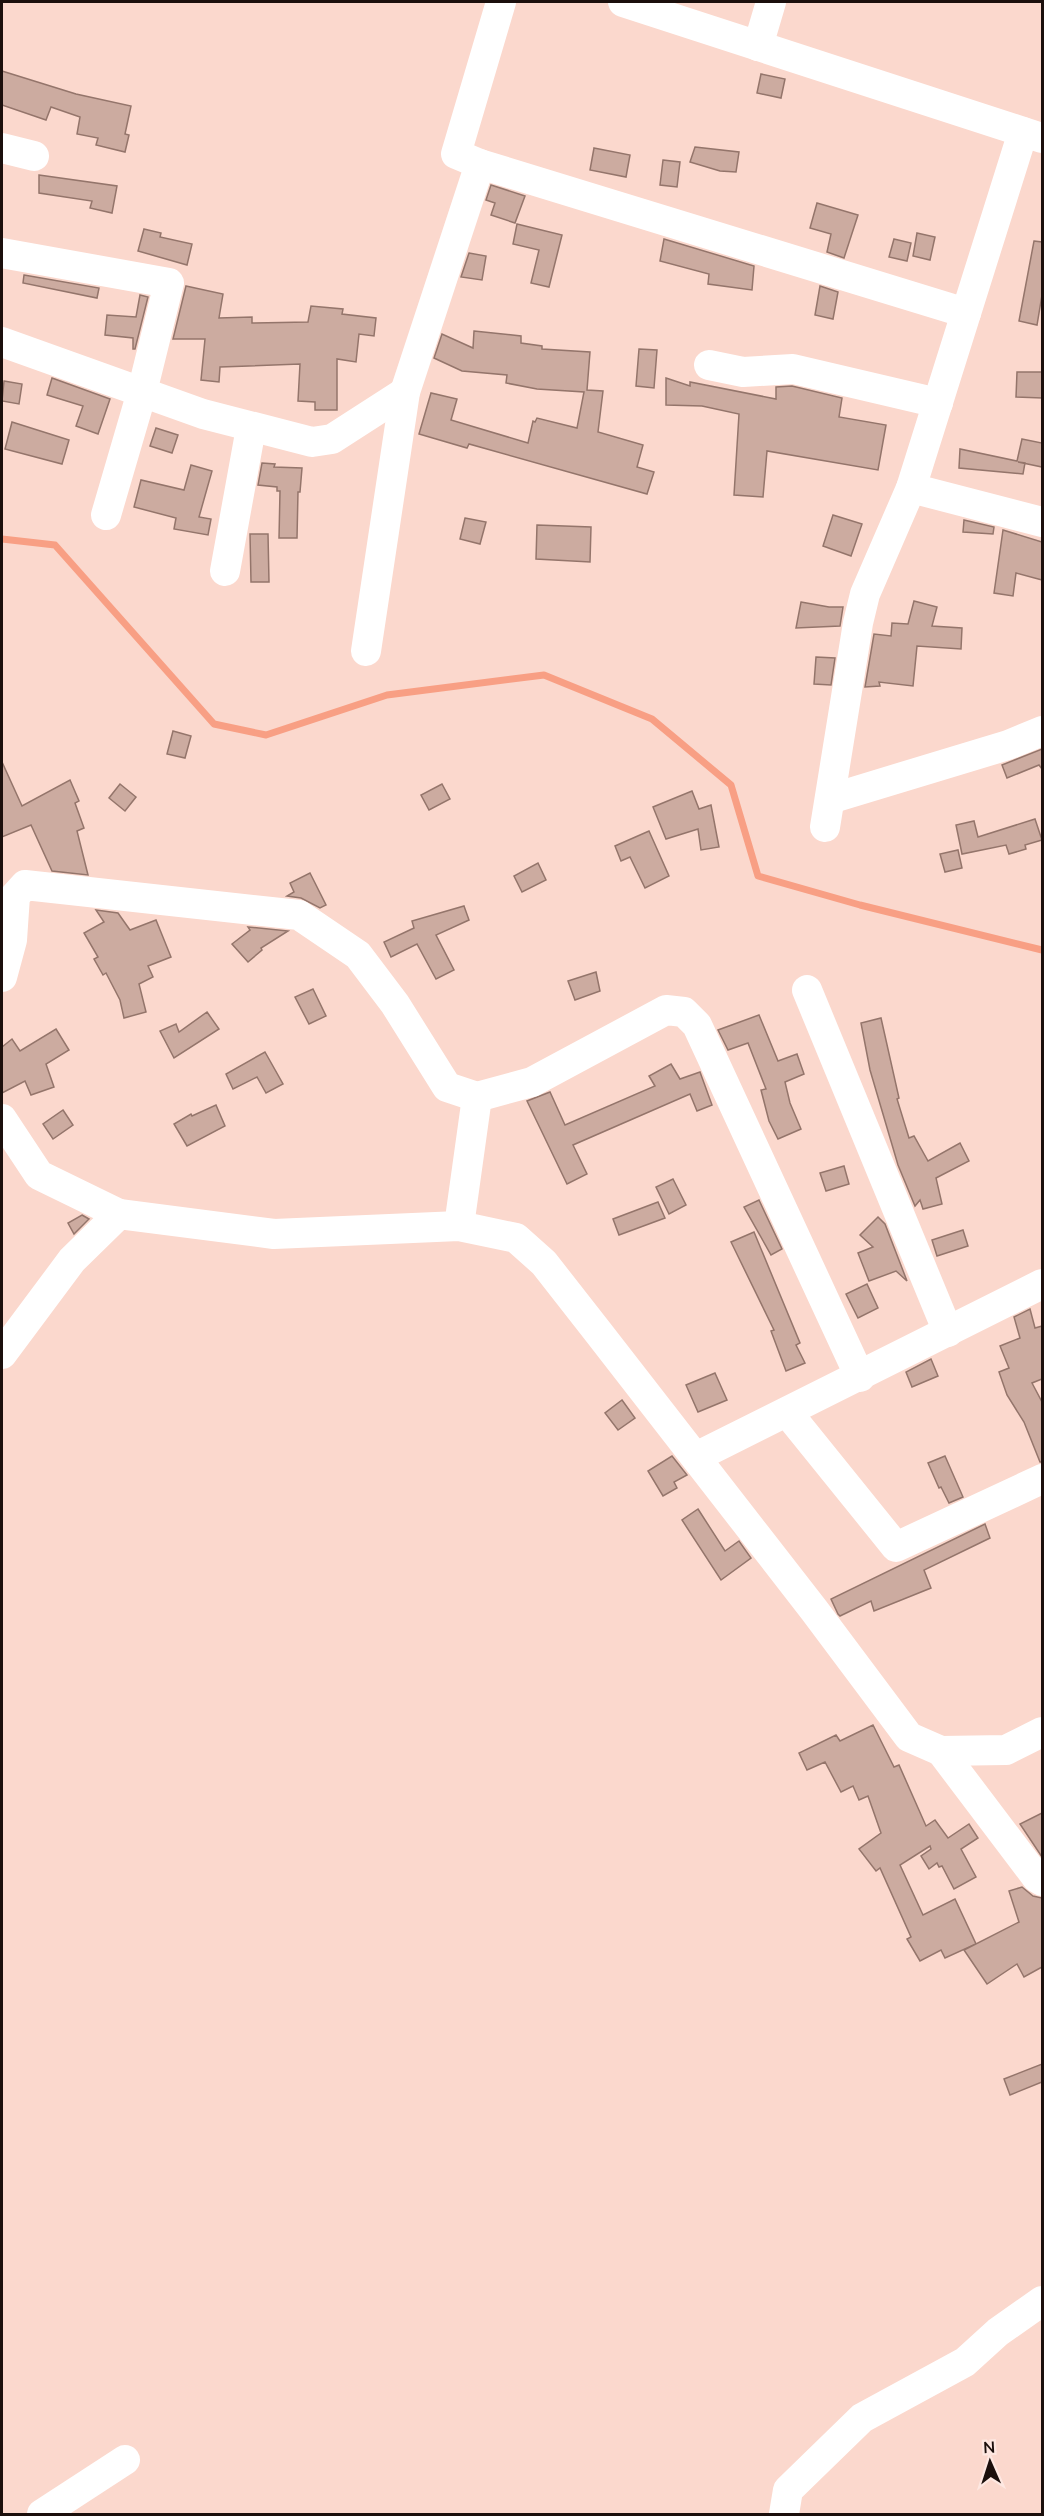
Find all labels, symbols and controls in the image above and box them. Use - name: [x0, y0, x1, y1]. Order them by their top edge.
- north arrow: [960, 2432, 1020, 2492]
- text: N: [983, 2437, 996, 2459]

